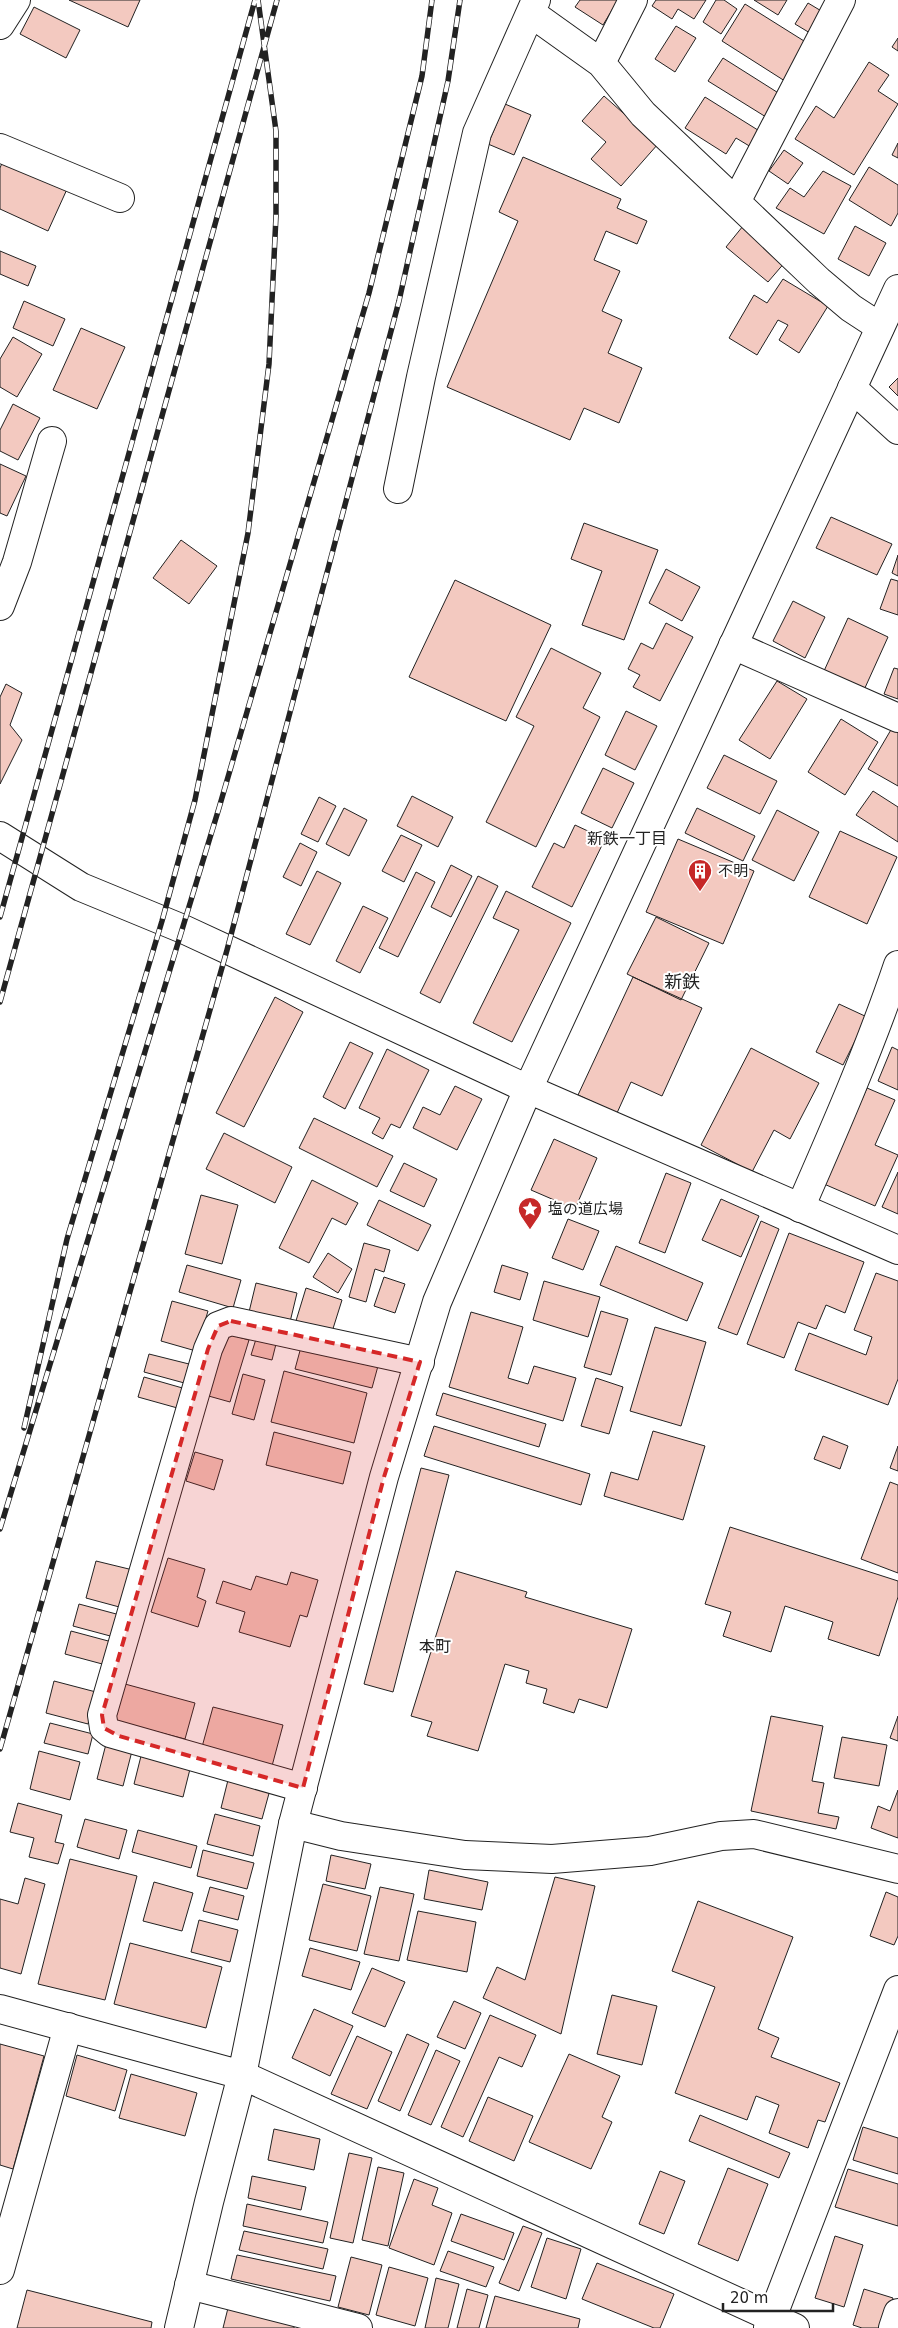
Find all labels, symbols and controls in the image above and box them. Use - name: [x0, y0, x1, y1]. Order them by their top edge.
- district label: 新鉄一丁目: [587, 829, 667, 848]
- building icon: 不明: [687, 858, 713, 892]
- place label: 不明: [718, 862, 748, 880]
- district label: 新鉄: [664, 971, 700, 992]
- place icon: 塩の道広場: [517, 1196, 543, 1230]
- place label: 塩の道広場: [548, 1200, 623, 1218]
- district label: 本町: [419, 1637, 451, 1656]
- scale bar: [723, 2280, 833, 2312]
- text: 20 m: [730, 2289, 768, 2307]

